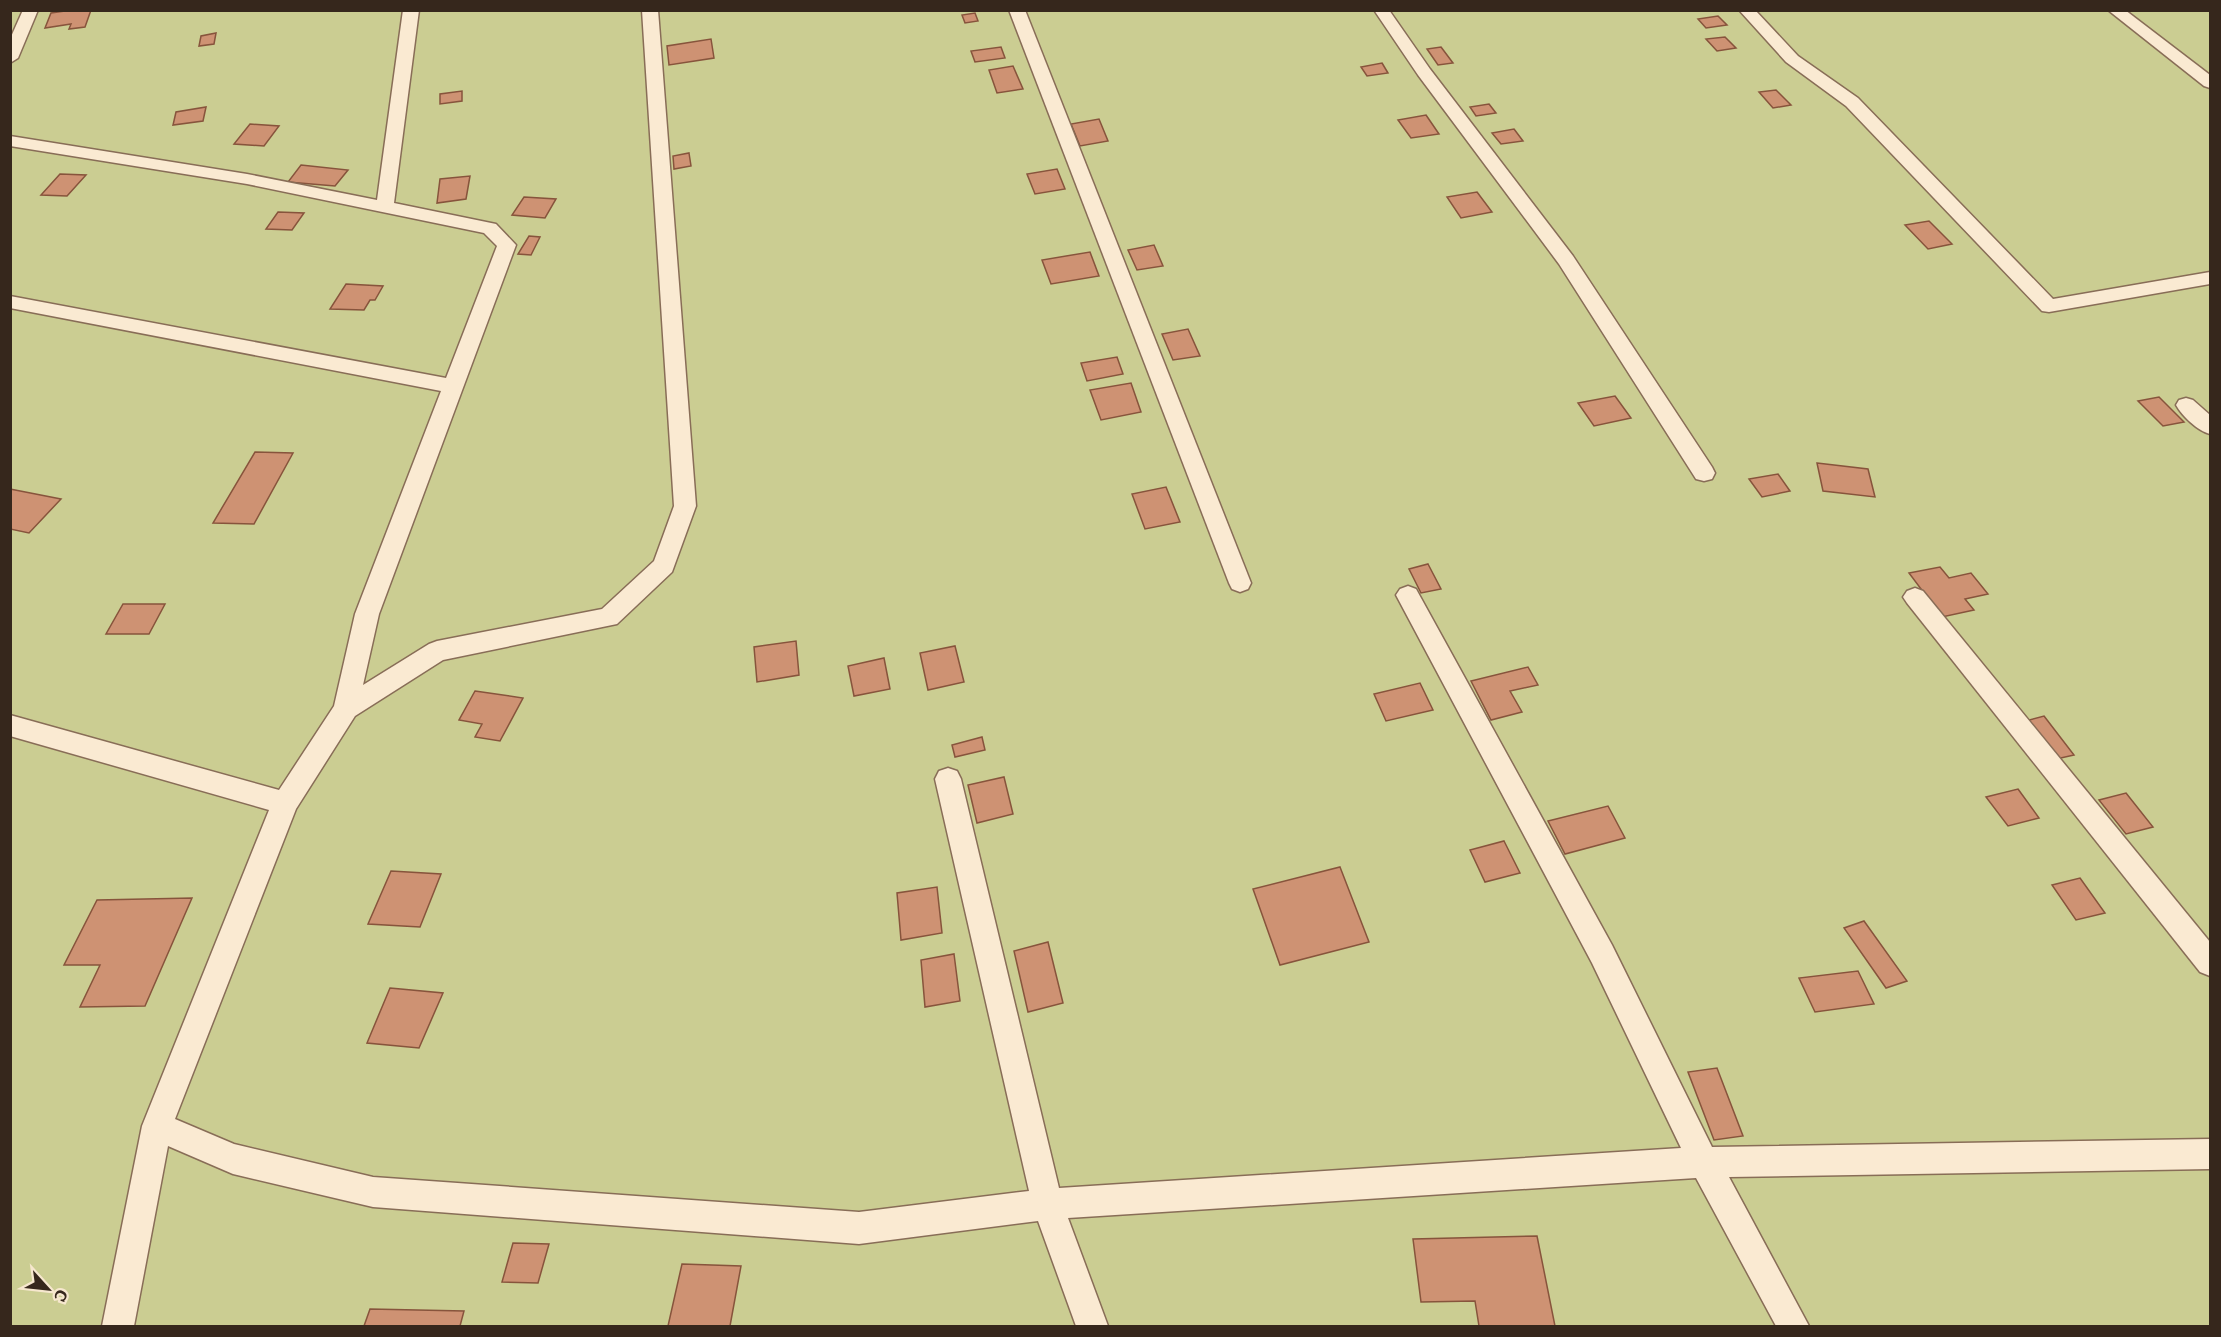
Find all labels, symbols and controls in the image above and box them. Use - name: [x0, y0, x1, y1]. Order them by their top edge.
- north arrow: [18, 1259, 78, 1319]
- text: С: [49, 1286, 76, 1307]

